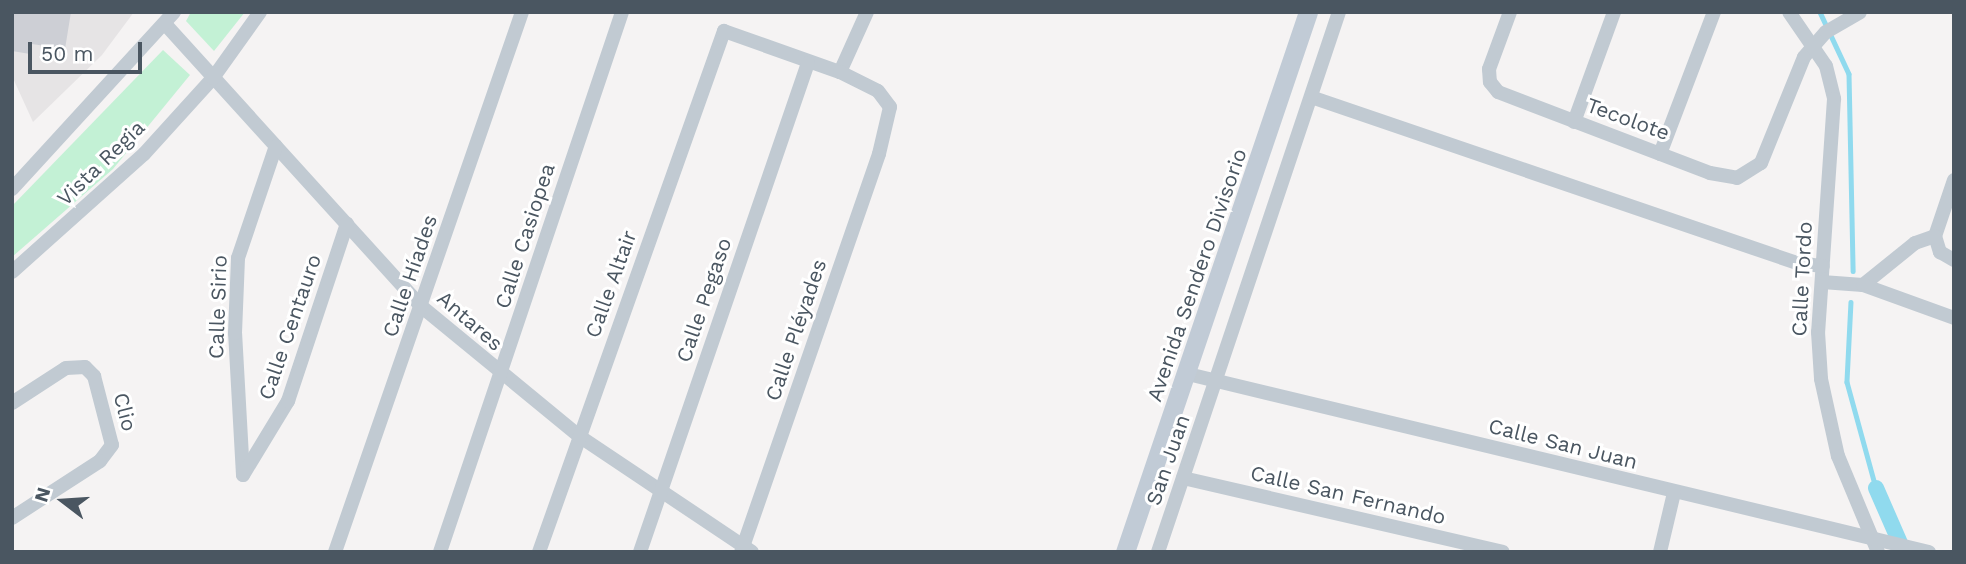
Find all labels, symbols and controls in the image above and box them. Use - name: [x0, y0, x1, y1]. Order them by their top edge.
- scale bar: [32, 28, 145, 72]
- text: 50 m: [41, 41, 93, 66]
- street label: Tecolote: [1583, 92, 1673, 146]
- street label: Vista Regia: [52, 115, 150, 211]
- street label: Avenida Sendero Divisorio: [1142, 145, 1252, 405]
- street label: Calle Casiopea: [490, 160, 560, 312]
- street label: Calle Híades: [377, 212, 443, 340]
- street label: Calle Tordo: [1786, 221, 1818, 337]
- street label: Calle Altair: [580, 227, 642, 341]
- street label: Calle Pegaso: [671, 234, 737, 366]
- street label: Calle Centauro: [253, 251, 327, 403]
- street label: Calle Sirio: [204, 255, 232, 359]
- street label: Calle Pléyades: [760, 256, 832, 404]
- street label: Antares: [432, 286, 508, 356]
- street label: Clio: [108, 390, 142, 434]
- street label: San Juan: [1141, 411, 1195, 509]
- street label: Calle San Juan: [1486, 413, 1640, 475]
- street label: Calle San Fernando: [1248, 460, 1448, 530]
- north arrow: [28, 466, 98, 536]
- text: N: [29, 485, 55, 505]

